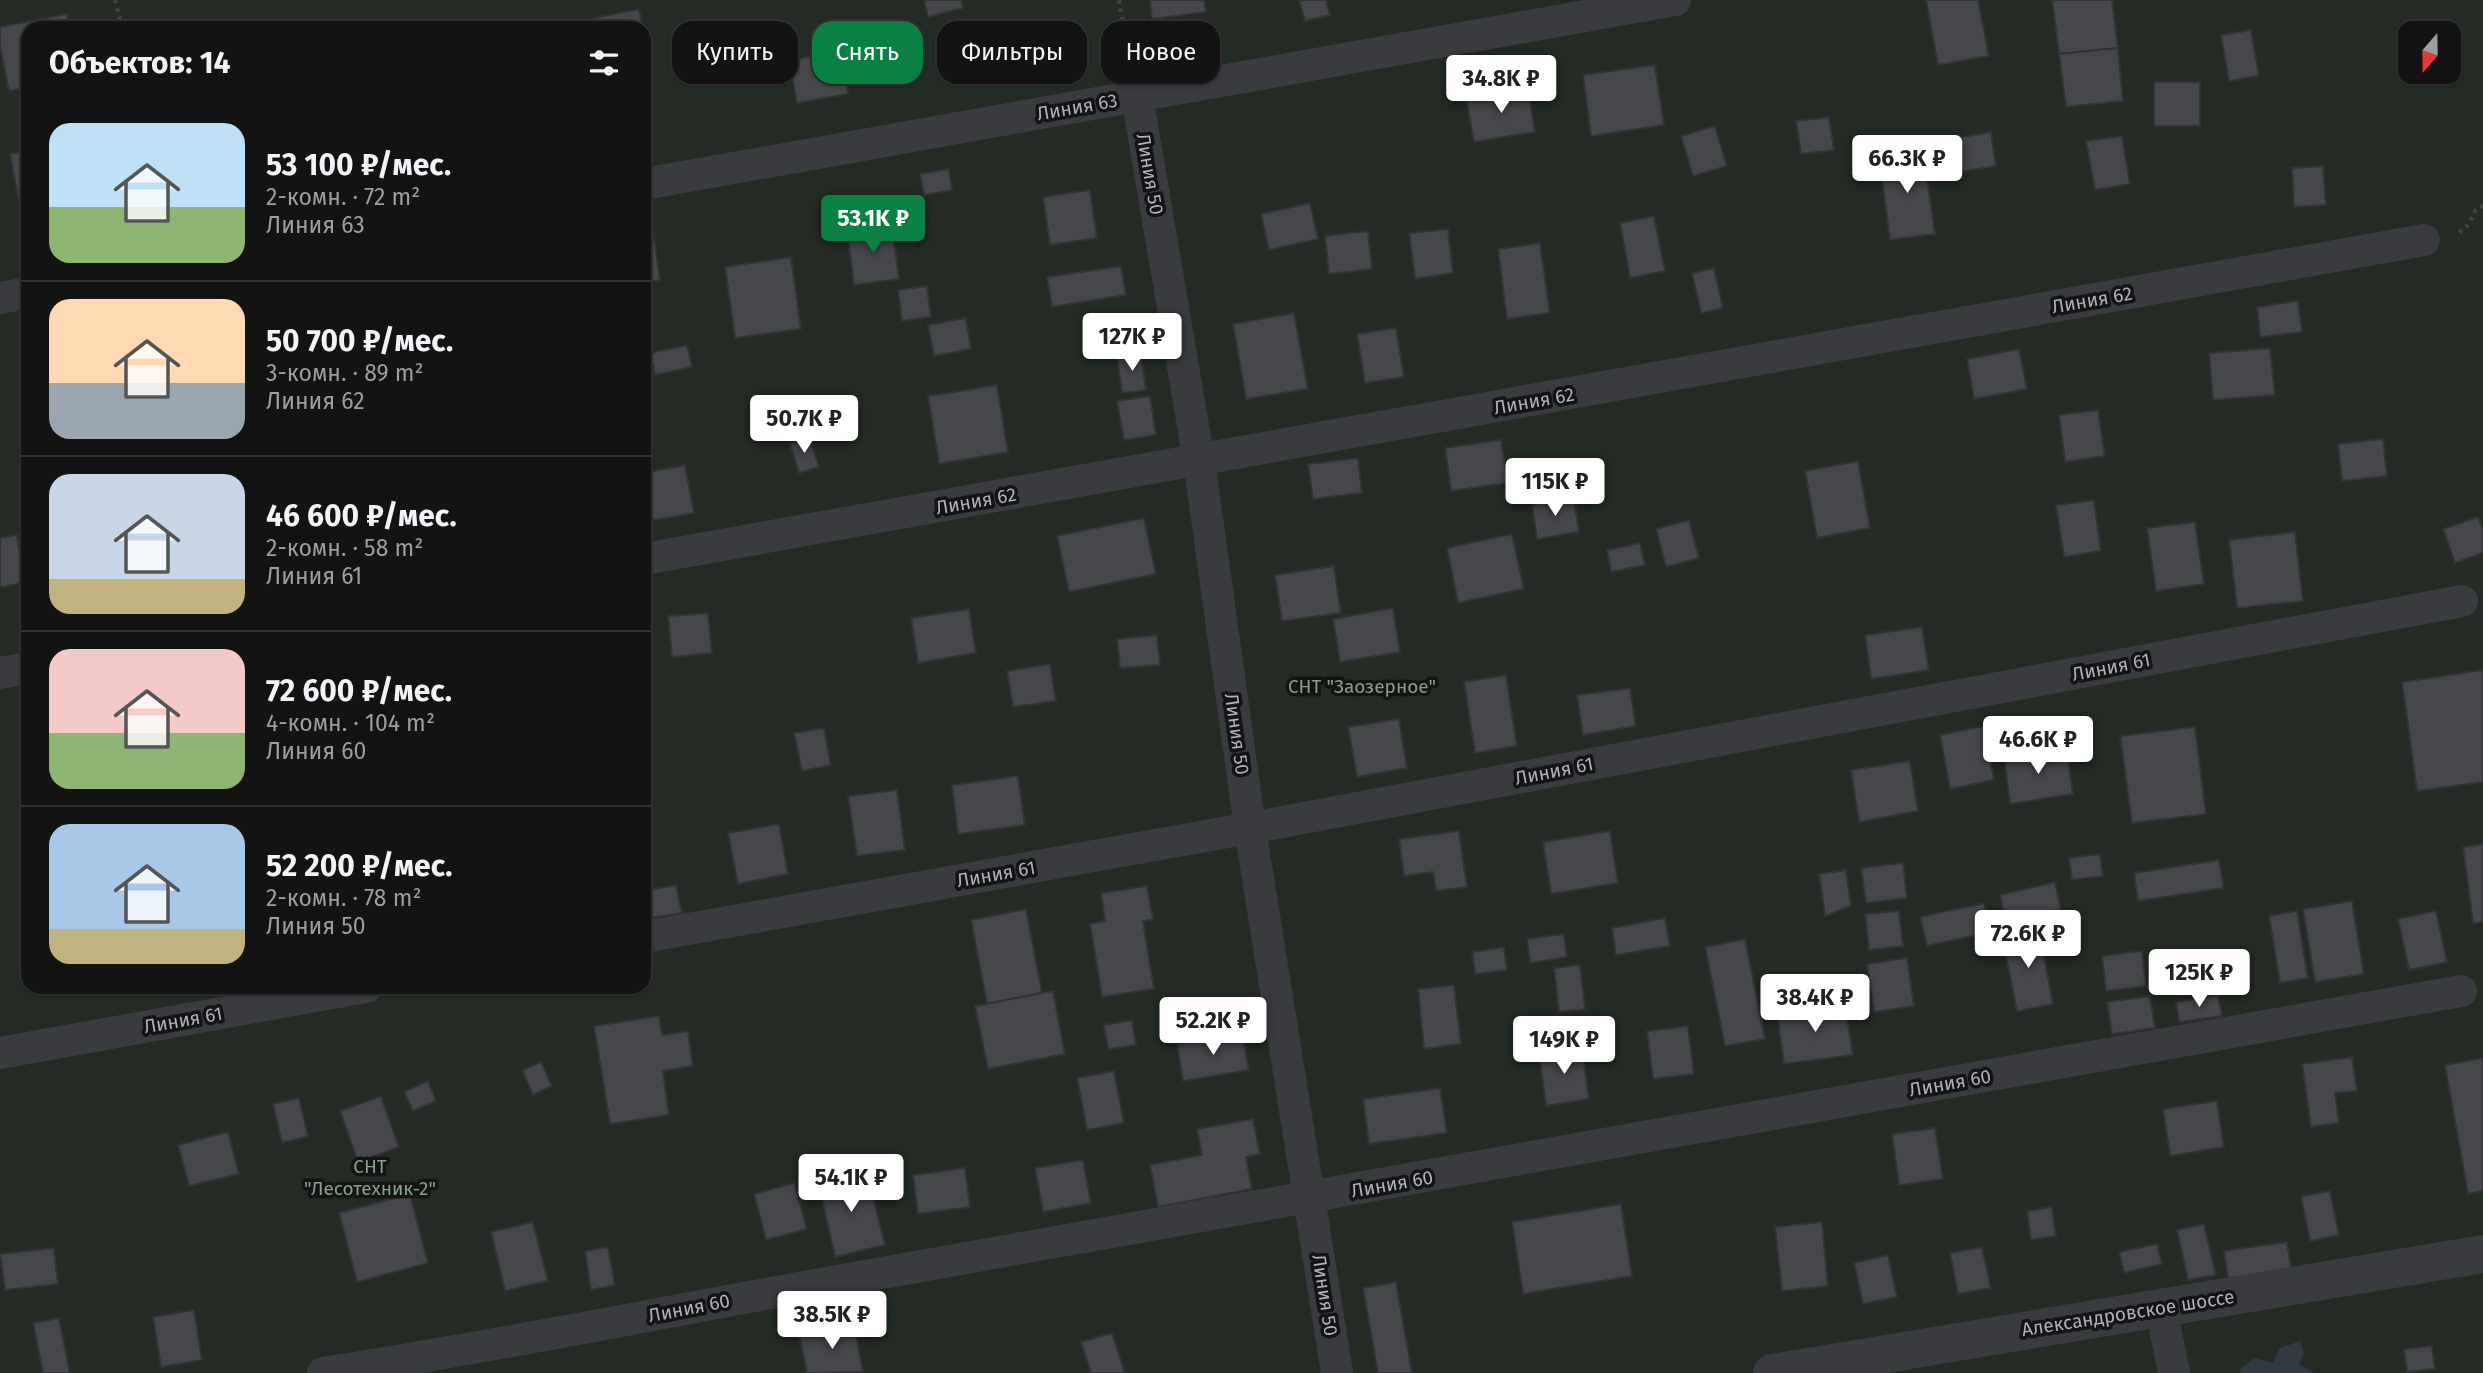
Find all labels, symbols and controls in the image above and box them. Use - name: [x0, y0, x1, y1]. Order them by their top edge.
- chip: Купить: [672, 21, 798, 84]
- chip: Снять: [812, 21, 923, 84]
- chip: Фильтры: [937, 21, 1087, 84]
- chip: Новое: [1101, 21, 1220, 84]
- north arrow: [2398, 21, 2460, 84]
- map controls: [2398, 21, 2461, 84]
- icon: filters: [585, 44, 623, 82]
- text: Объектов: 14: [49, 45, 231, 81]
- pin: 34.8K ₽: [1436, 55, 1566, 115]
- text: 34.8K ₽: [1462, 64, 1540, 92]
- street label: Линия 63: [1035, 89, 1119, 125]
- street label: Линия 50: [1132, 132, 1168, 216]
- pin: 66.3K ₽: [1842, 136, 1972, 195]
- text: 66.3K ₽: [1868, 144, 1946, 172]
- text: 53 100 ₽/мес.: [266, 147, 451, 183]
- icon: home: [105, 151, 189, 235]
- text: 2-комн. · 72 m²: [266, 183, 420, 211]
- pin: 53.1K ₽: [808, 196, 938, 255]
- text: 53.1K ₽: [837, 204, 909, 232]
- text: Линия 63: [266, 211, 365, 239]
- street label: Линия 62: [2050, 282, 2134, 318]
- pin: 127K ₽: [1075, 314, 1189, 373]
- text: 127K ₽: [1099, 322, 1165, 350]
- text: 50 700 ₽/мес.: [266, 323, 453, 359]
- icon: home: [105, 327, 189, 411]
- text: 3-комн. · 89 m²: [266, 359, 423, 387]
- street label: Линия 62: [1492, 383, 1576, 419]
- text: Линия 62: [266, 387, 365, 415]
- pin: 50.7K ₽: [739, 396, 869, 455]
- text: 50.7K ₽: [766, 404, 842, 432]
- pin: 115K ₽: [1498, 458, 1612, 518]
- text: 115K ₽: [1522, 467, 1588, 495]
- street label: Линия 62: [934, 483, 1018, 519]
- text: 46 600 ₽/мес.: [266, 498, 457, 534]
- icon: home: [105, 502, 189, 586]
- text: 2-комн. · 58 m²: [266, 534, 423, 562]
- text: Линия 61: [266, 562, 362, 590]
- street label: Линия 61: [2070, 648, 2152, 686]
- text: 72 600 ₽/мес.: [266, 673, 452, 709]
- park label: СНТ "Заозерное": [1288, 675, 1436, 698]
- icon: home: [105, 677, 189, 761]
- street label: Линия 50: [1220, 692, 1254, 776]
- text: 4-комн. · 104 m²: [266, 709, 435, 737]
- pin: 46.6K ₽: [1973, 716, 2103, 776]
- text: 46.6K ₽: [1999, 725, 2077, 753]
- text: Линия 60: [266, 737, 366, 765]
- street label: Линия 61: [1513, 752, 1595, 790]
- text: 52 200 ₽/мес.: [266, 848, 453, 884]
- icon: home: [105, 852, 189, 936]
- street label: Линия 61: [955, 856, 1037, 892]
- text: 2-комн. · 78 m²: [266, 884, 421, 912]
- pin: 72.6K ₽: [1963, 911, 2093, 970]
- text: Линия 50: [266, 912, 366, 940]
- text: 72.6K ₽: [1991, 919, 2065, 947]
- pin: 125K ₽: [2142, 950, 2256, 1009]
- text: 125K ₽: [2165, 958, 2233, 986]
- pin: 38.4K ₽: [1750, 974, 1880, 1034]
- text: 38.4K ₽: [1776, 983, 1854, 1011]
- pin: 52.2K ₽: [1148, 998, 1278, 1057]
- street label: Линия 61: [142, 1002, 224, 1038]
- text: 52.2K ₽: [1175, 1006, 1251, 1034]
- pin: 149K ₽: [1507, 1016, 1621, 1076]
- text: 149K ₽: [1529, 1025, 1599, 1053]
- street label: Линия 60: [1907, 1064, 1993, 1102]
- pin: 54.1K ₽: [786, 1154, 916, 1214]
- park label: СНТ "Лесотехник-2": [304, 1155, 436, 1200]
- text: 54.1K ₽: [815, 1163, 887, 1191]
- street label: Линия 60: [1349, 1165, 1435, 1203]
- street label: Линия 50: [1307, 1253, 1343, 1337]
- street label: Александровское шоссе: [2020, 1285, 2236, 1341]
- street label: Линия 60: [646, 1289, 732, 1327]
- pin: 38.5K ₽: [767, 1292, 897, 1351]
- text: 38.5K ₽: [793, 1300, 871, 1328]

